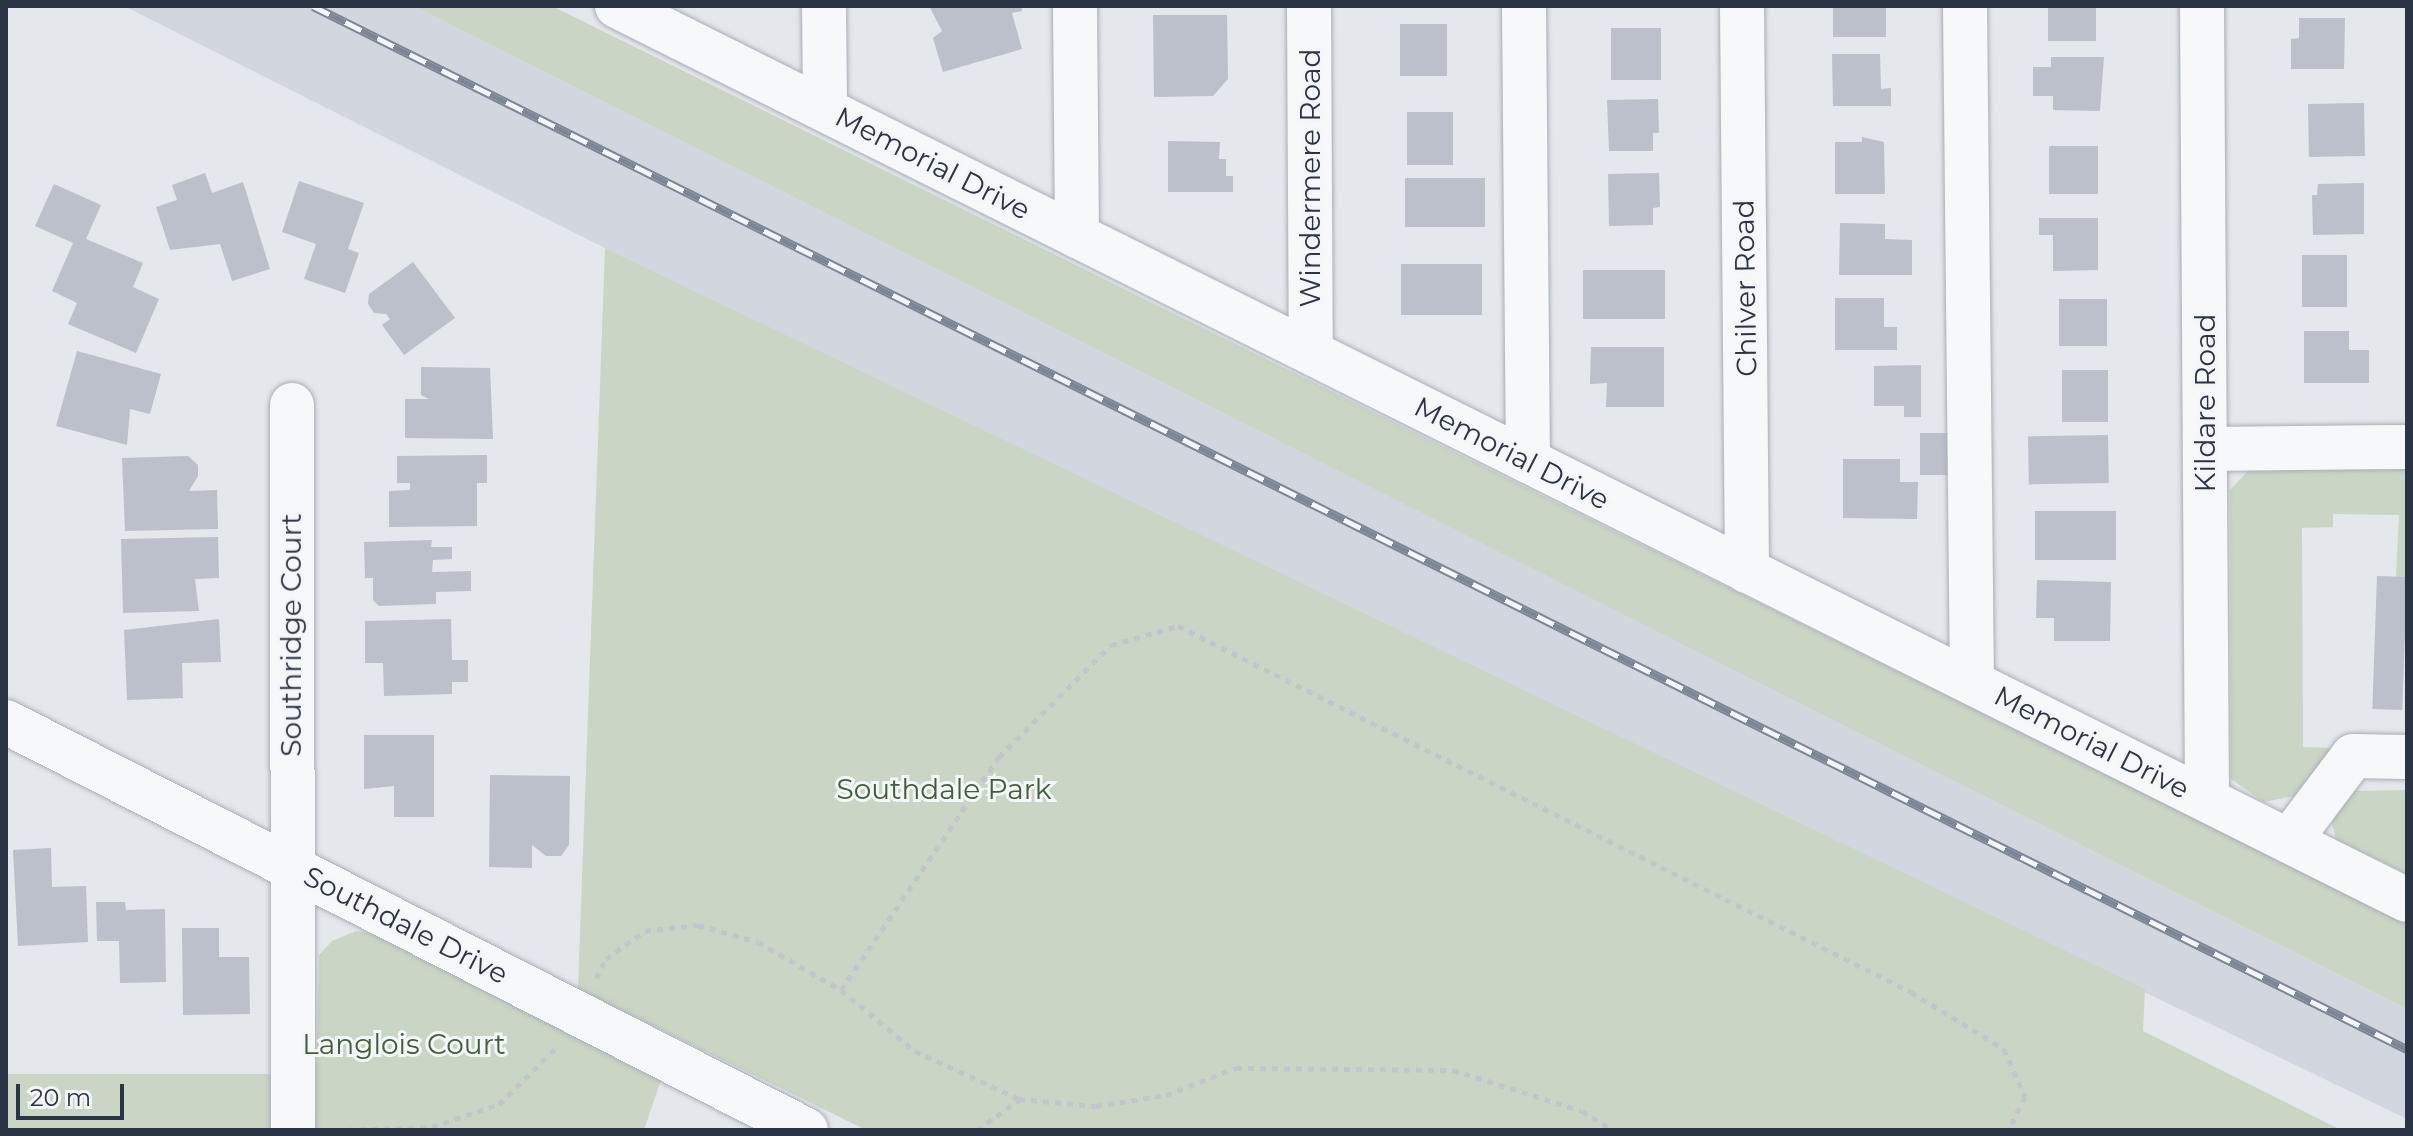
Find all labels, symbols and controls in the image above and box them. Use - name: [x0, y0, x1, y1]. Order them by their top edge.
- street label: Windermere Road: [1293, 49, 1327, 307]
- street label: Memorial Drive: [830, 99, 1036, 227]
- street label: Chilver Road: [1727, 199, 1763, 377]
- street label: Kildare Road: [2188, 314, 2222, 492]
- street label: Memorial Drive: [1409, 389, 1615, 517]
- street label: Southridge Court: [274, 513, 308, 757]
- street label: Memorial Drive: [1989, 678, 2195, 806]
- park label: Southdale Park: [836, 772, 1052, 806]
- street label: Southdale Drive: [298, 859, 514, 991]
- park label: Langlois Court: [302, 1027, 506, 1061]
- scale bar: [20, 1068, 128, 1118]
- text: 20 m: [30, 1083, 91, 1112]

